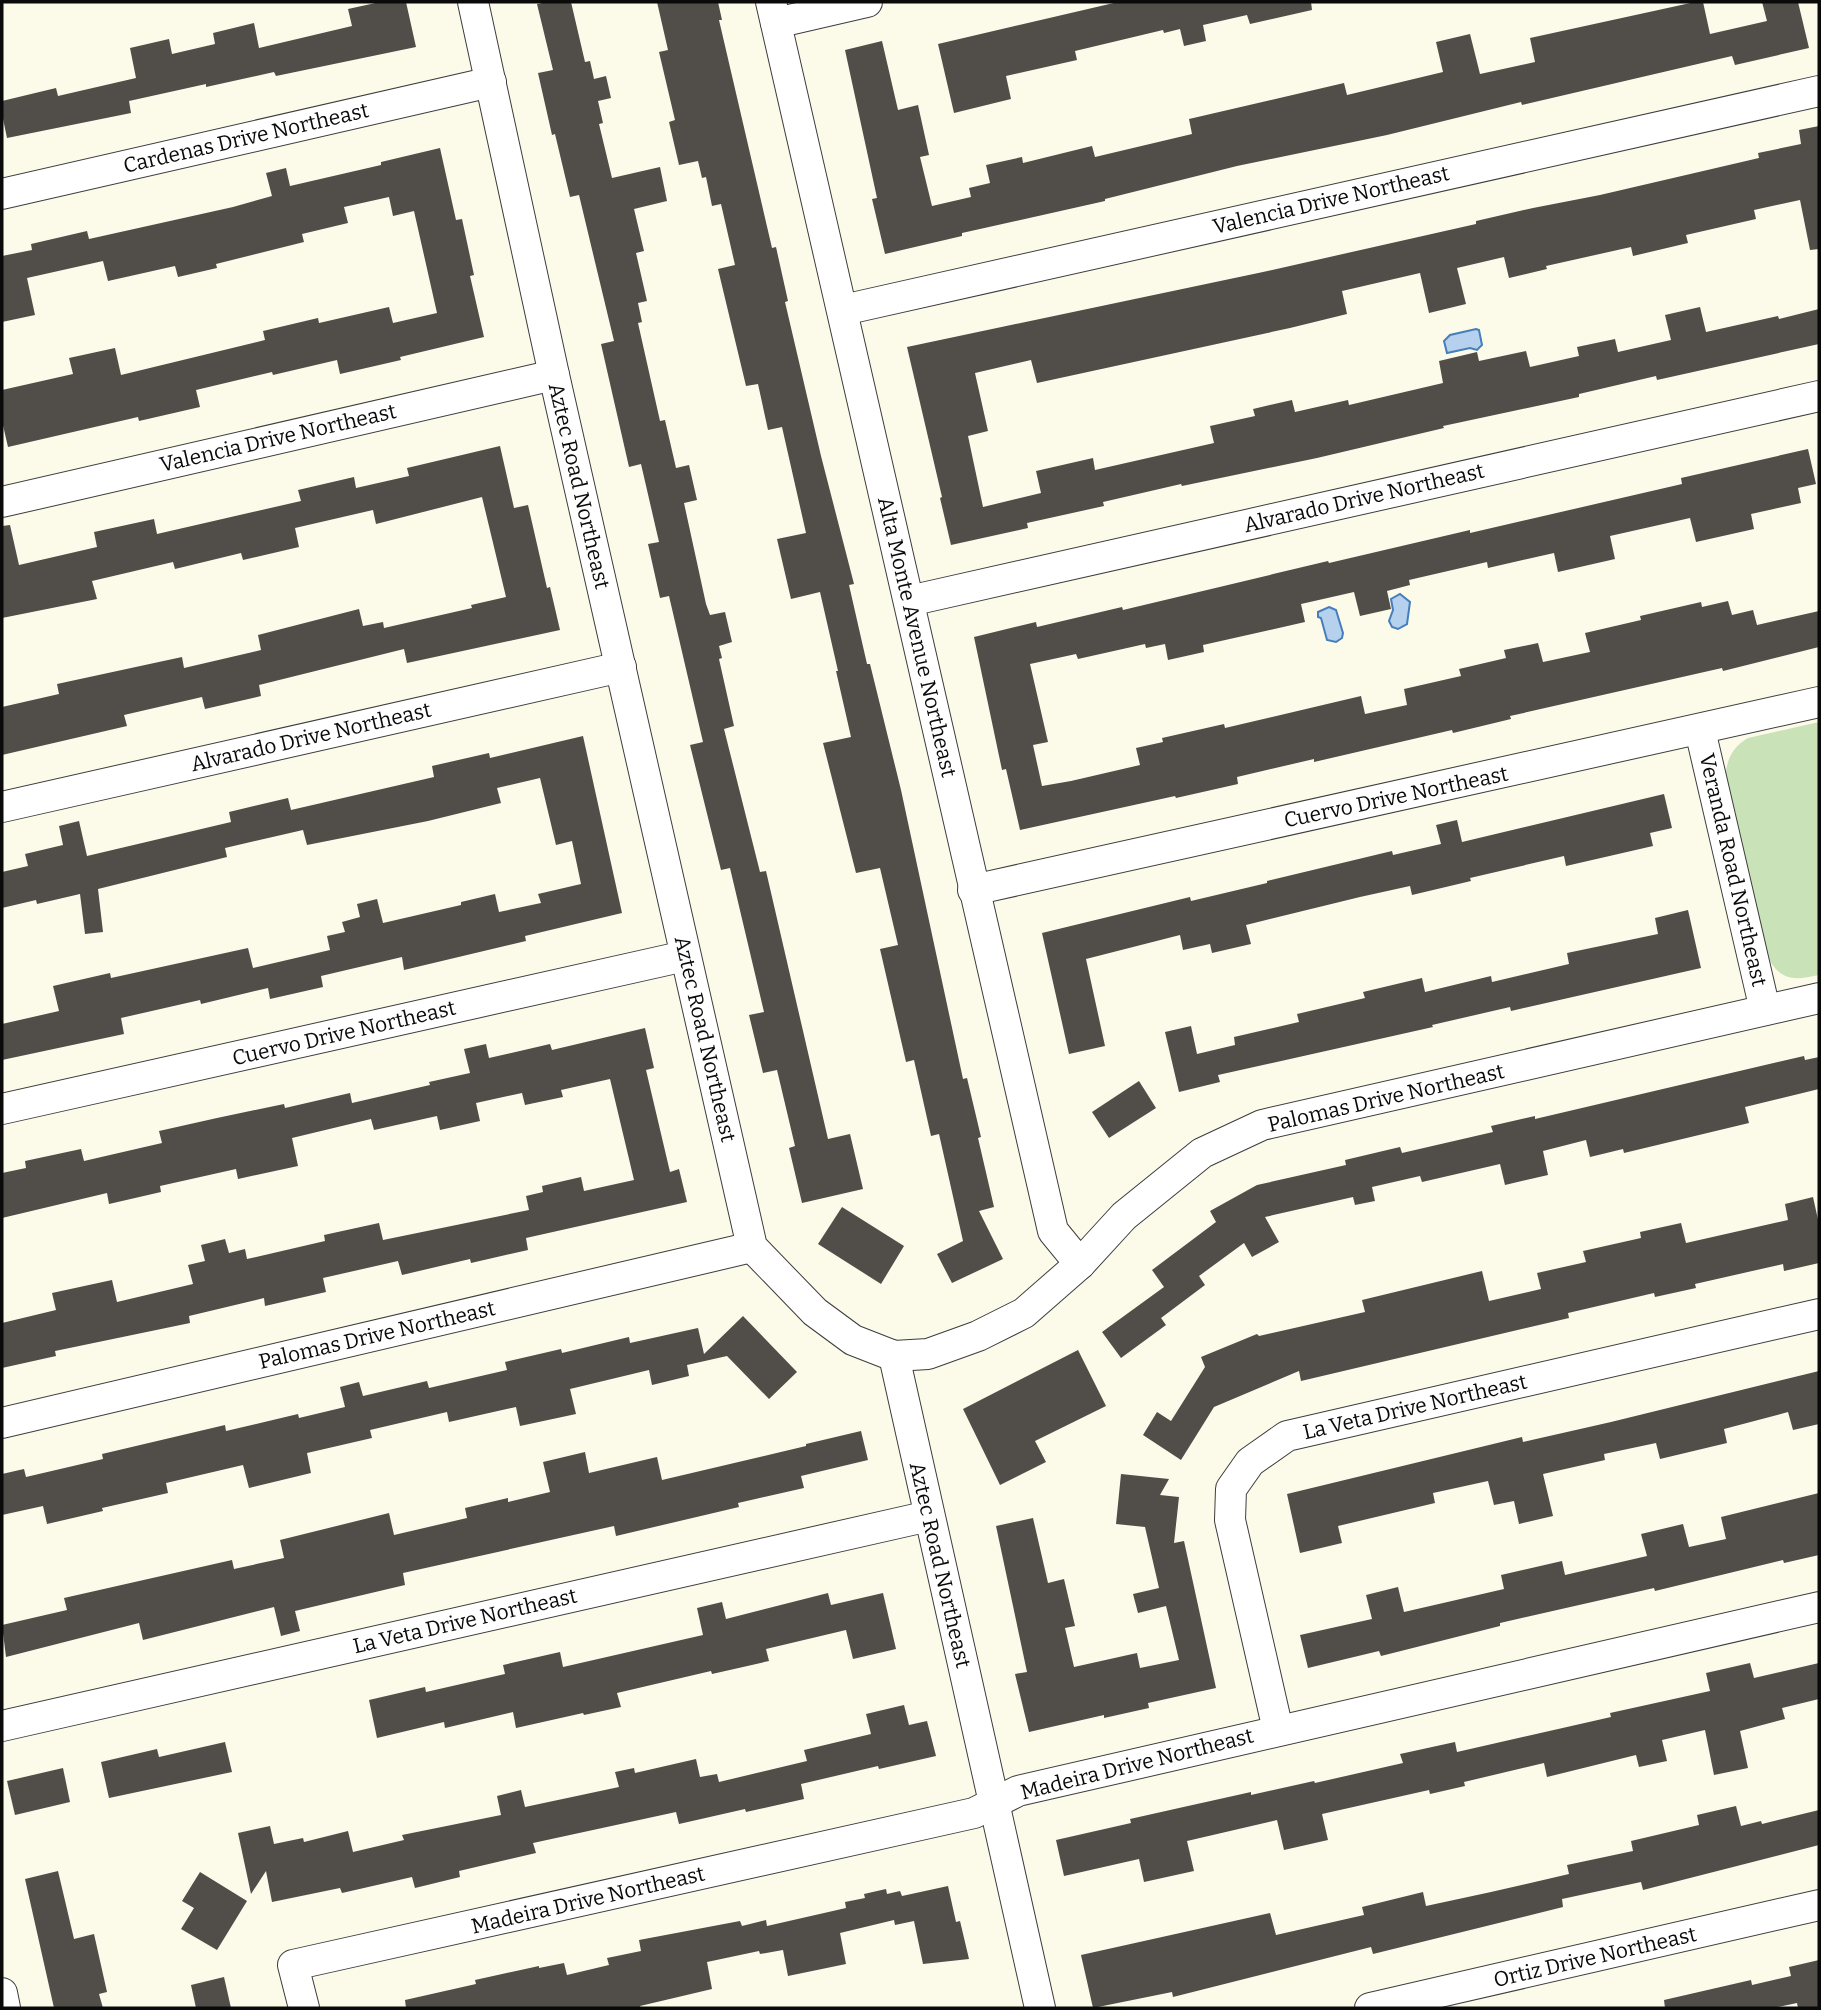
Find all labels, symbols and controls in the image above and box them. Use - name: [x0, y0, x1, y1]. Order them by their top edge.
- street label: Cardenas Drive Northeast: [121, 97, 372, 179]
- street label: Valencia Drive Northeast: [1210, 160, 1452, 240]
- street label: Aztec Road Northeast: [543, 380, 615, 592]
- street label: Valencia Drive Northeast: [157, 398, 399, 478]
- street label: Alvarado Drive Northeast: [1241, 458, 1487, 538]
- street label: Alta Monte Avenue Northeast: [872, 494, 962, 780]
- street label: Alvarado Drive Northeast: [188, 697, 434, 777]
- street label: Veranda Road Northeast: [1694, 751, 1773, 989]
- street label: Cuervo Drive Northeast: [1282, 760, 1511, 833]
- street label: Aztec Road Northeast: [669, 933, 741, 1145]
- street label: Cuervo Drive Northeast: [230, 995, 459, 1071]
- street label: Palomas Drive Northeast: [1265, 1058, 1507, 1138]
- street label: Palomas Drive Northeast: [256, 1295, 498, 1375]
- street label: La Veta Drive Northeast: [1300, 1368, 1530, 1445]
- street label: Aztec Road Northeast: [904, 1459, 976, 1671]
- street label: La Veta Drive Northeast: [350, 1582, 580, 1659]
- street label: Madeira Drive Northeast: [1018, 1722, 1256, 1806]
- street label: Madeira Drive Northeast: [469, 1860, 708, 1940]
- street label: Ortiz Drive Northeast: [1491, 1921, 1699, 1993]

